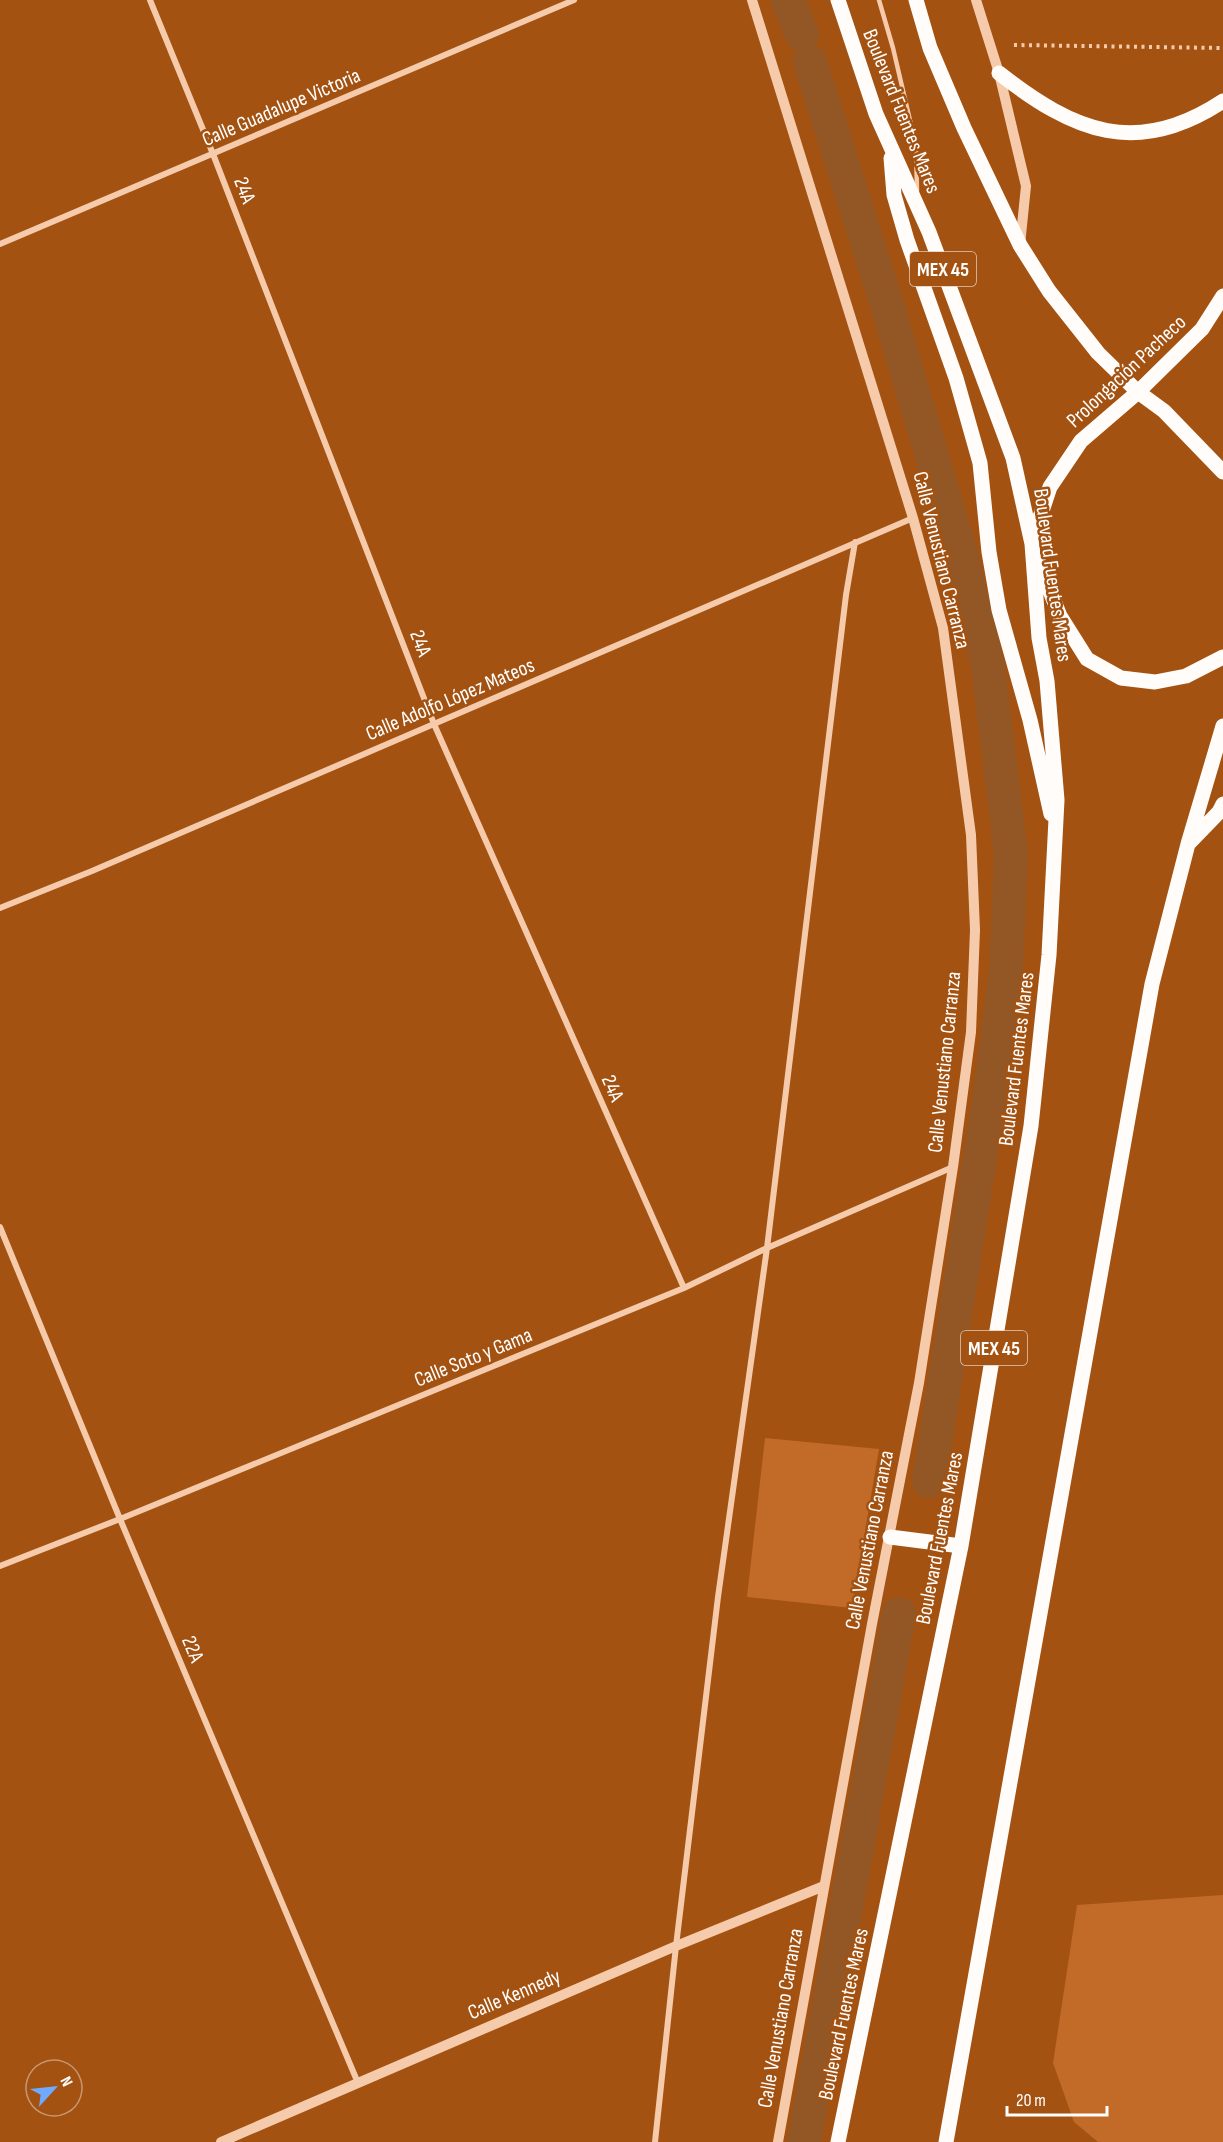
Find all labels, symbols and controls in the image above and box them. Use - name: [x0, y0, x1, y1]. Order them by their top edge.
- street label: Boulevard Fuentes Mares: [857, 25, 946, 197]
- street label: Calle Guadalupe Victoria: [198, 63, 364, 152]
- street label: 24A: [228, 173, 261, 208]
- road number: MEX 45: [910, 252, 976, 286]
- street label: Prolongación Pacheco: [1062, 310, 1191, 433]
- street label: Calle Venustiano Carranza: [907, 469, 976, 651]
- street label: Boulevard Fuentes Mares: [1028, 487, 1077, 663]
- street label: 24A: [404, 626, 437, 661]
- street label: Calle Adolfo López Mateos: [362, 653, 538, 746]
- street label: Calle Venustiano Carranza: [923, 970, 966, 1154]
- street label: Boulevard Fuentes Mares: [993, 971, 1040, 1147]
- street label: 24A: [596, 1071, 630, 1106]
- street label: Calle Soto y Gama: [411, 1322, 536, 1392]
- road number: MEX 45: [961, 1331, 1027, 1365]
- street label: Calle Venustiano Carranza: [840, 1448, 899, 1632]
- street label: Boulevard Fuentes Mares: [911, 1450, 968, 1626]
- street label: 22A: [176, 1632, 210, 1667]
- street label: Calle Venustiano Carranza: [752, 1926, 809, 2110]
- street label: Boulevard Fuentes Mares: [813, 1926, 874, 2102]
- street label: Calle Kennedy: [464, 1964, 564, 2025]
- north arrow: [24, 2058, 84, 2118]
- text: N: [56, 2074, 76, 2090]
- scale bar: [1007, 2079, 1108, 2117]
- text: 20 m: [1016, 2090, 1046, 2111]

